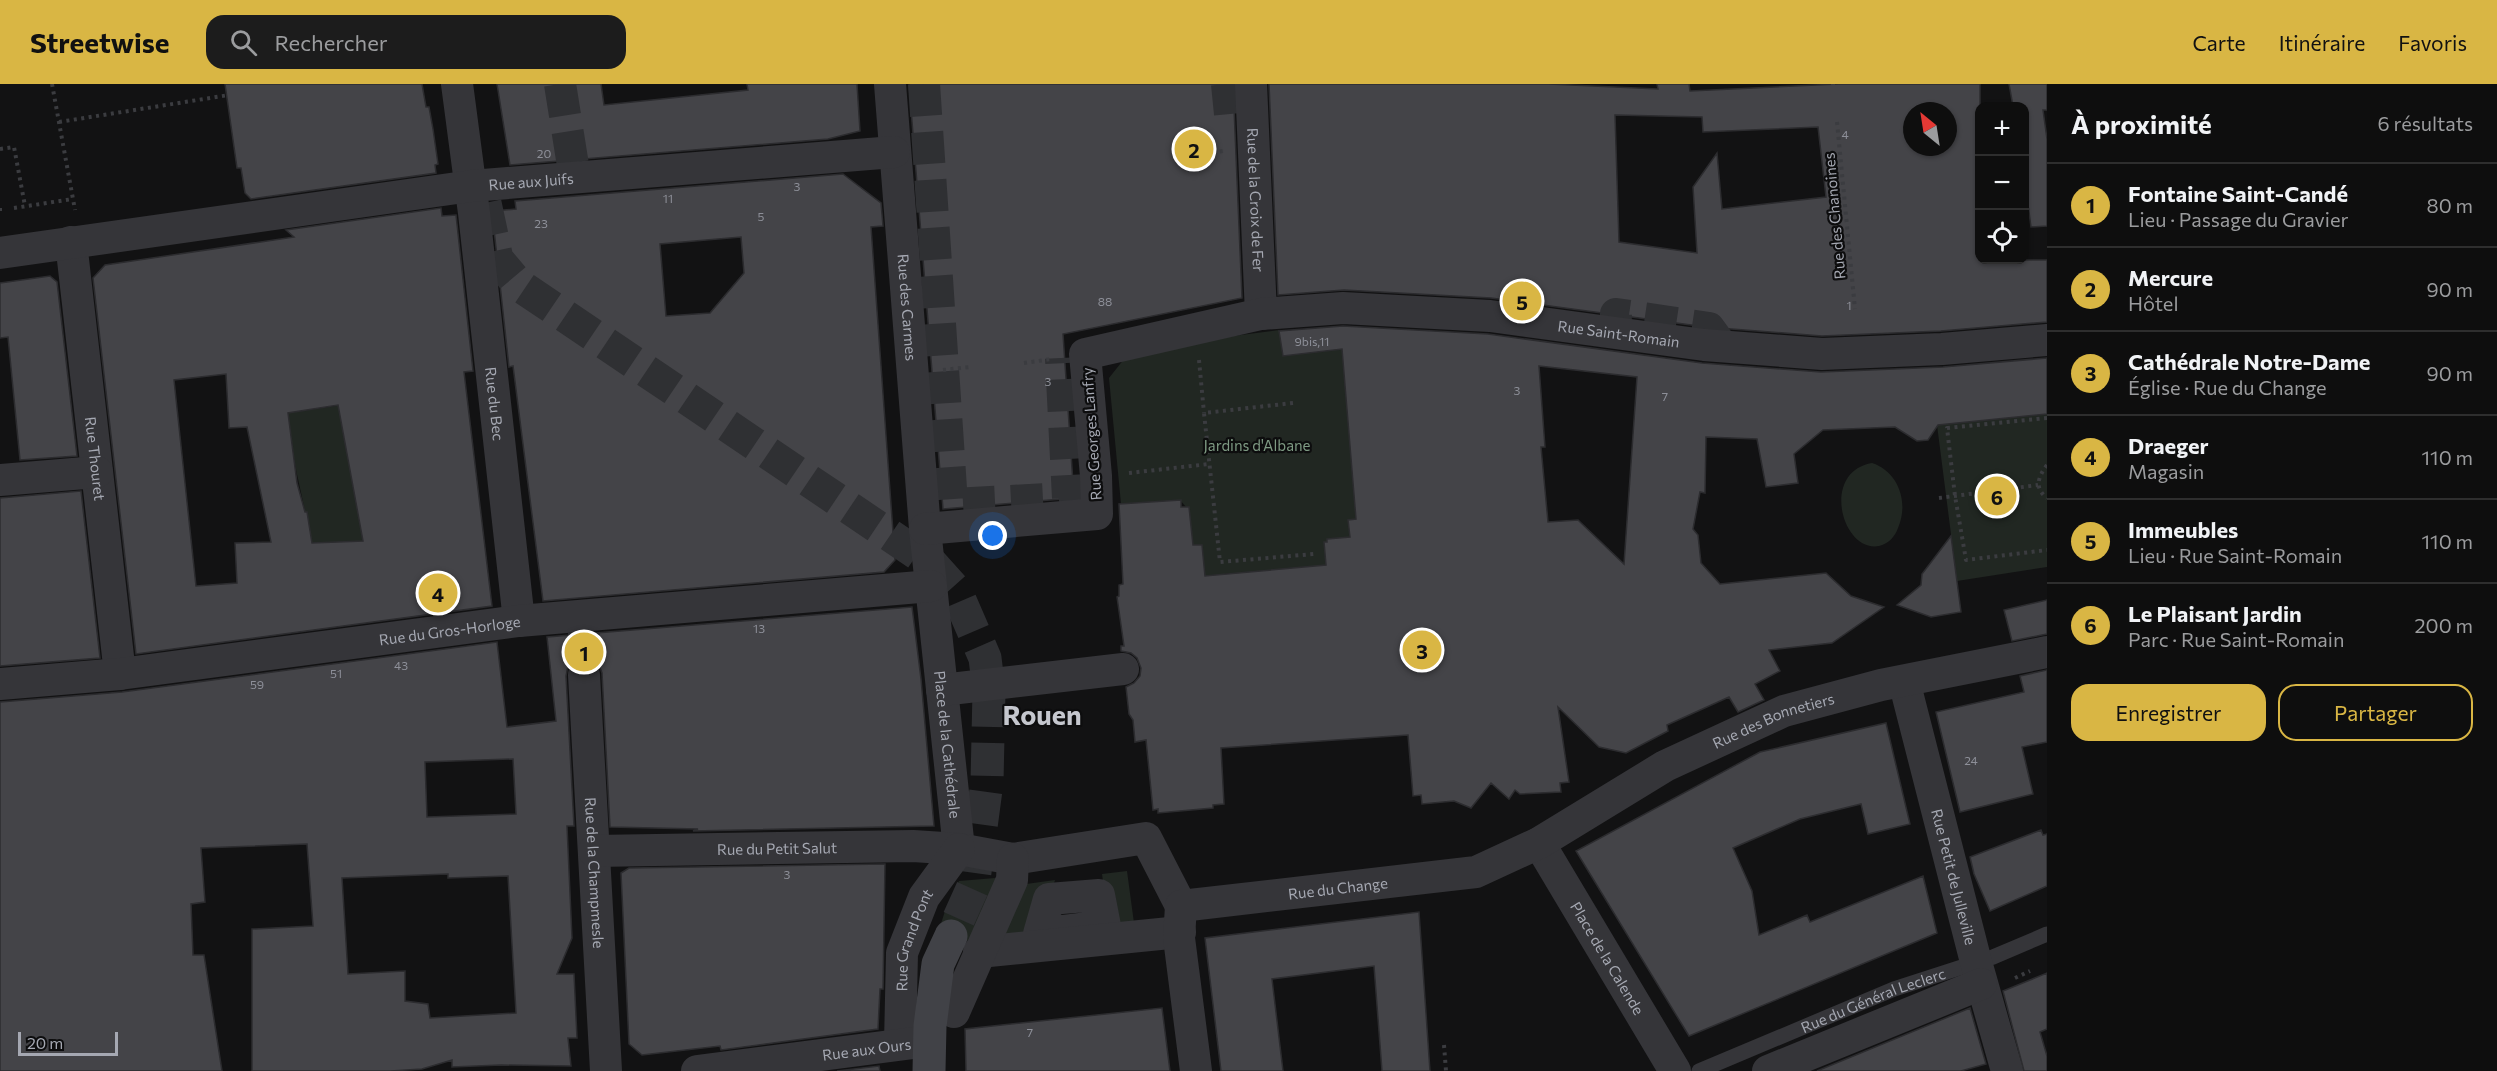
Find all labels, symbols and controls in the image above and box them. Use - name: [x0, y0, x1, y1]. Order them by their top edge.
- search box: [206, 15, 626, 69]
- text: Streetwise: [30, 25, 170, 59]
- icon: search: [227, 26, 260, 59]
- text: Rechercher: [275, 29, 388, 56]
- text: Carte: [2192, 30, 2246, 55]
- text: Itinéraire: [2279, 30, 2365, 55]
- text: Favoris: [2398, 30, 2467, 55]
- north arrow: [1903, 102, 1957, 156]
- map controls: [1975, 102, 2029, 264]
- button: +: [1975, 102, 2029, 156]
- text: À proximité: [2071, 108, 2212, 139]
- text: 6 résultats: [2378, 111, 2473, 135]
- pin: 2: [1174, 126, 1214, 172]
- street label: Rue de la Croix de Fer: [1244, 127, 1268, 272]
- house number: 4: [1841, 127, 1849, 141]
- house number: 20: [537, 146, 551, 160]
- street label: Rue des Chanoines: [1819, 152, 1848, 280]
- button: −: [1975, 156, 2029, 210]
- street label: Rue aux Juifs: [488, 169, 575, 194]
- house number: 3: [794, 179, 801, 193]
- text: Fontaine Saint-Candé: [2128, 180, 2348, 207]
- house number: 11: [663, 191, 673, 205]
- text: 1: [2086, 193, 2095, 217]
- text: 80 m: [2427, 193, 2473, 217]
- text: Lieu · Passage du Gravier: [2128, 207, 2349, 231]
- house number: 5: [758, 209, 765, 223]
- button: locate: [1975, 210, 2029, 264]
- house number: 23: [534, 216, 548, 230]
- street label: Rue des Carmes: [894, 253, 921, 362]
- text: Mercure: [2128, 264, 2213, 291]
- text: 2: [2085, 277, 2096, 301]
- text: 90 m: [2427, 277, 2473, 301]
- pin: 5: [1502, 278, 1541, 324]
- text: Hôtel: [2128, 291, 2178, 315]
- house number: 88: [1098, 294, 1112, 308]
- house number: 1: [1846, 298, 1852, 312]
- street label: Rue Saint-Romain: [1557, 316, 1681, 351]
- house number: 9bis,11: [1295, 334, 1329, 348]
- text: Cathédrale Notre-Dame: [2128, 348, 2370, 375]
- text: 3: [2085, 361, 2096, 385]
- text: 90 m: [2427, 361, 2473, 385]
- street label: Rue du Bec: [482, 366, 508, 442]
- street label: Rue Georges Lanfry: [1077, 367, 1105, 501]
- house number: 3: [1045, 374, 1052, 388]
- text: Église · Rue du Change: [2128, 375, 2327, 399]
- house number: 3: [1514, 383, 1521, 397]
- house number: 7: [1662, 389, 1668, 403]
- street label: Rue Thouret: [82, 416, 109, 502]
- text: Draeger: [2128, 432, 2209, 459]
- park label: Jardins d'Albane: [1204, 436, 1311, 454]
- text: 4: [2084, 445, 2097, 469]
- text: 110 m: [2422, 445, 2473, 469]
- text: Magasin: [2128, 459, 2204, 483]
- pin: 6: [1978, 474, 2016, 518]
- text: Immeubles: [2128, 516, 2238, 543]
- your location: [978, 521, 1007, 550]
- text: 5: [2085, 529, 2096, 553]
- text: 110 m: [2422, 529, 2473, 553]
- text: Lieu · Rue Saint-Romain: [2128, 543, 2342, 567]
- pin: 4: [418, 570, 458, 616]
- text: Le Plaisant Jardin: [2128, 600, 2302, 627]
- street label: Rue du Gros-Horloge: [378, 612, 522, 649]
- text: 6: [2084, 613, 2097, 637]
- text: 200 m: [2415, 613, 2473, 637]
- house number: 13: [753, 621, 765, 635]
- text: Parc · Rue Saint-Romain: [2128, 627, 2344, 651]
- pin: 3: [1402, 628, 1442, 672]
- pin: 1: [564, 630, 604, 674]
- house number: 43: [394, 658, 408, 672]
- house number: 51: [330, 666, 342, 680]
- street label: Place de la Cathédrale: [931, 670, 965, 819]
- house number: 59: [250, 677, 264, 691]
- button: Enregistrer: [2071, 684, 2266, 741]
- button: Partager: [2278, 684, 2473, 741]
- street label: Rue des Bonnetiers: [1709, 689, 1836, 752]
- district label: Rouen: [1002, 698, 1082, 731]
- house number: 24: [1964, 753, 1978, 767]
- street label: Rue de la Champmesle: [582, 797, 608, 949]
- street label: Rue Petit de Julleville: [1928, 807, 1980, 947]
- street label: Rue du Petit Salut: [717, 838, 837, 858]
- house number: 3: [784, 867, 791, 881]
- street label: Rue du Change: [1287, 873, 1389, 903]
- street label: Rue Grand Pont: [892, 885, 936, 992]
- street label: Place de la Calende: [1567, 898, 1648, 1018]
- street label: Rue du Général Leclerc: [1798, 964, 1948, 1036]
- house number: 7: [1027, 1025, 1033, 1039]
- scale bar: [18, 1029, 118, 1056]
- text: 20 m: [27, 1033, 63, 1052]
- street label: Rue aux Ours: [821, 1034, 912, 1064]

